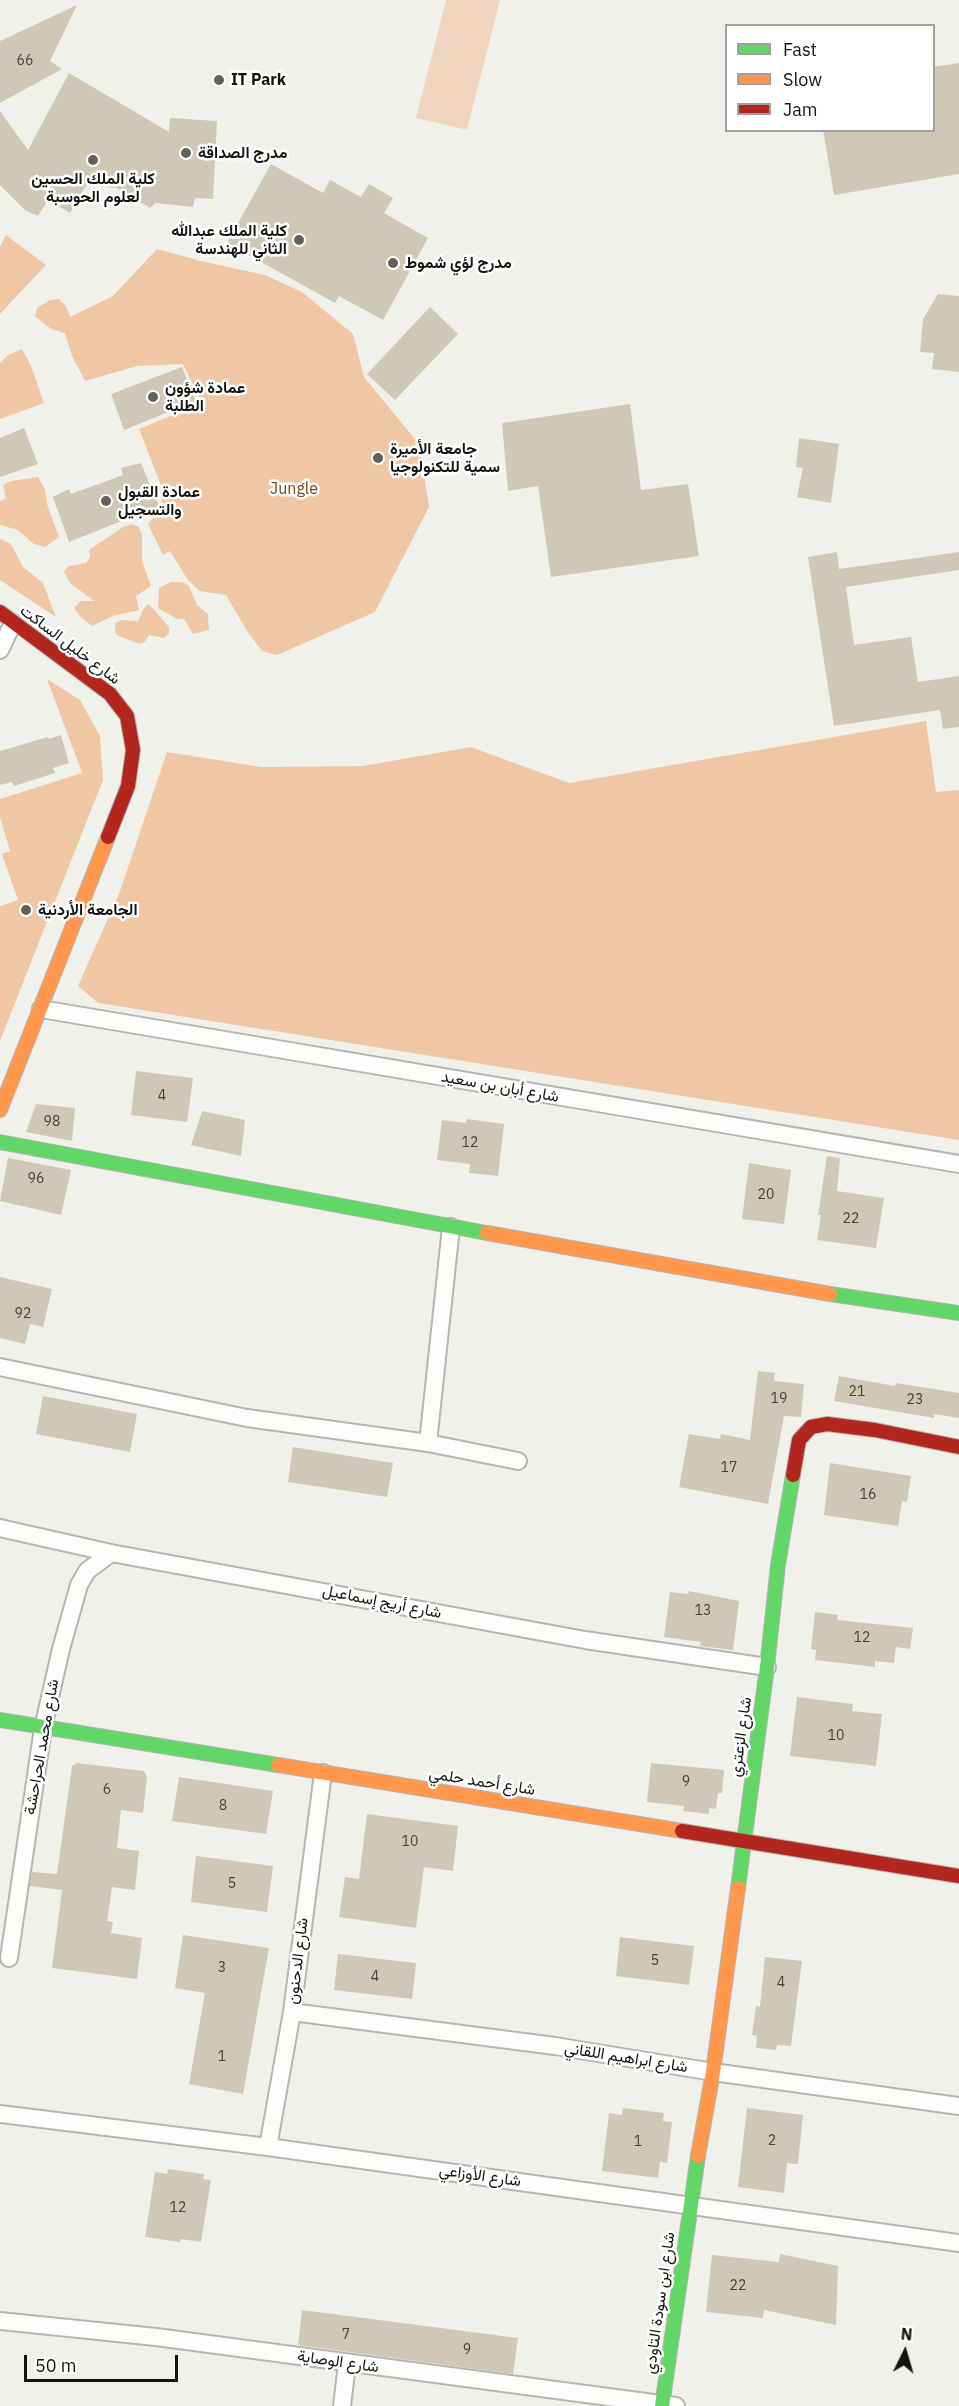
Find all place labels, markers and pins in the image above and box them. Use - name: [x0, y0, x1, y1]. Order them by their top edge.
- place label: IT Park: [231, 70, 286, 90]
- marker: IT Park: [212, 73, 226, 87]
- place label: مدرج الصداقة: [198, 143, 287, 163]
- marker: مدرج الصداقة: [179, 146, 193, 160]
- marker: كلية الملك الحسين لعلوم الحوسبة: [86, 153, 100, 167]
- place label: كلية الملك الحسين لعلوم الحوسبة: [31, 169, 155, 207]
- place label: كلية الملك عبدالله الثاني للهندسة: [171, 221, 287, 259]
- marker: كلية الملك عبدالله الثاني للهندسة: [292, 233, 306, 247]
- place label: مدرج لؤي شموط: [405, 253, 512, 273]
- marker: مدرج لؤي شموط: [386, 256, 400, 270]
- place label: عمادة شؤون الطلبة: [165, 378, 245, 416]
- marker: عمادة شؤون الطلبة: [146, 390, 160, 404]
- place label: جامعة الأميرة سمية للتكنولوجيا: [390, 439, 500, 477]
- marker: جامعة الأميرة سمية للتكنولوجيا: [371, 451, 385, 465]
- place label: عمادة القبول والتسجيل: [118, 482, 200, 520]
- marker: عمادة القبول والتسجيل: [99, 494, 113, 508]
- place label: الجامعة الأردنية: [38, 900, 138, 920]
- marker: الجامعة الأردنية: [19, 903, 33, 917]

